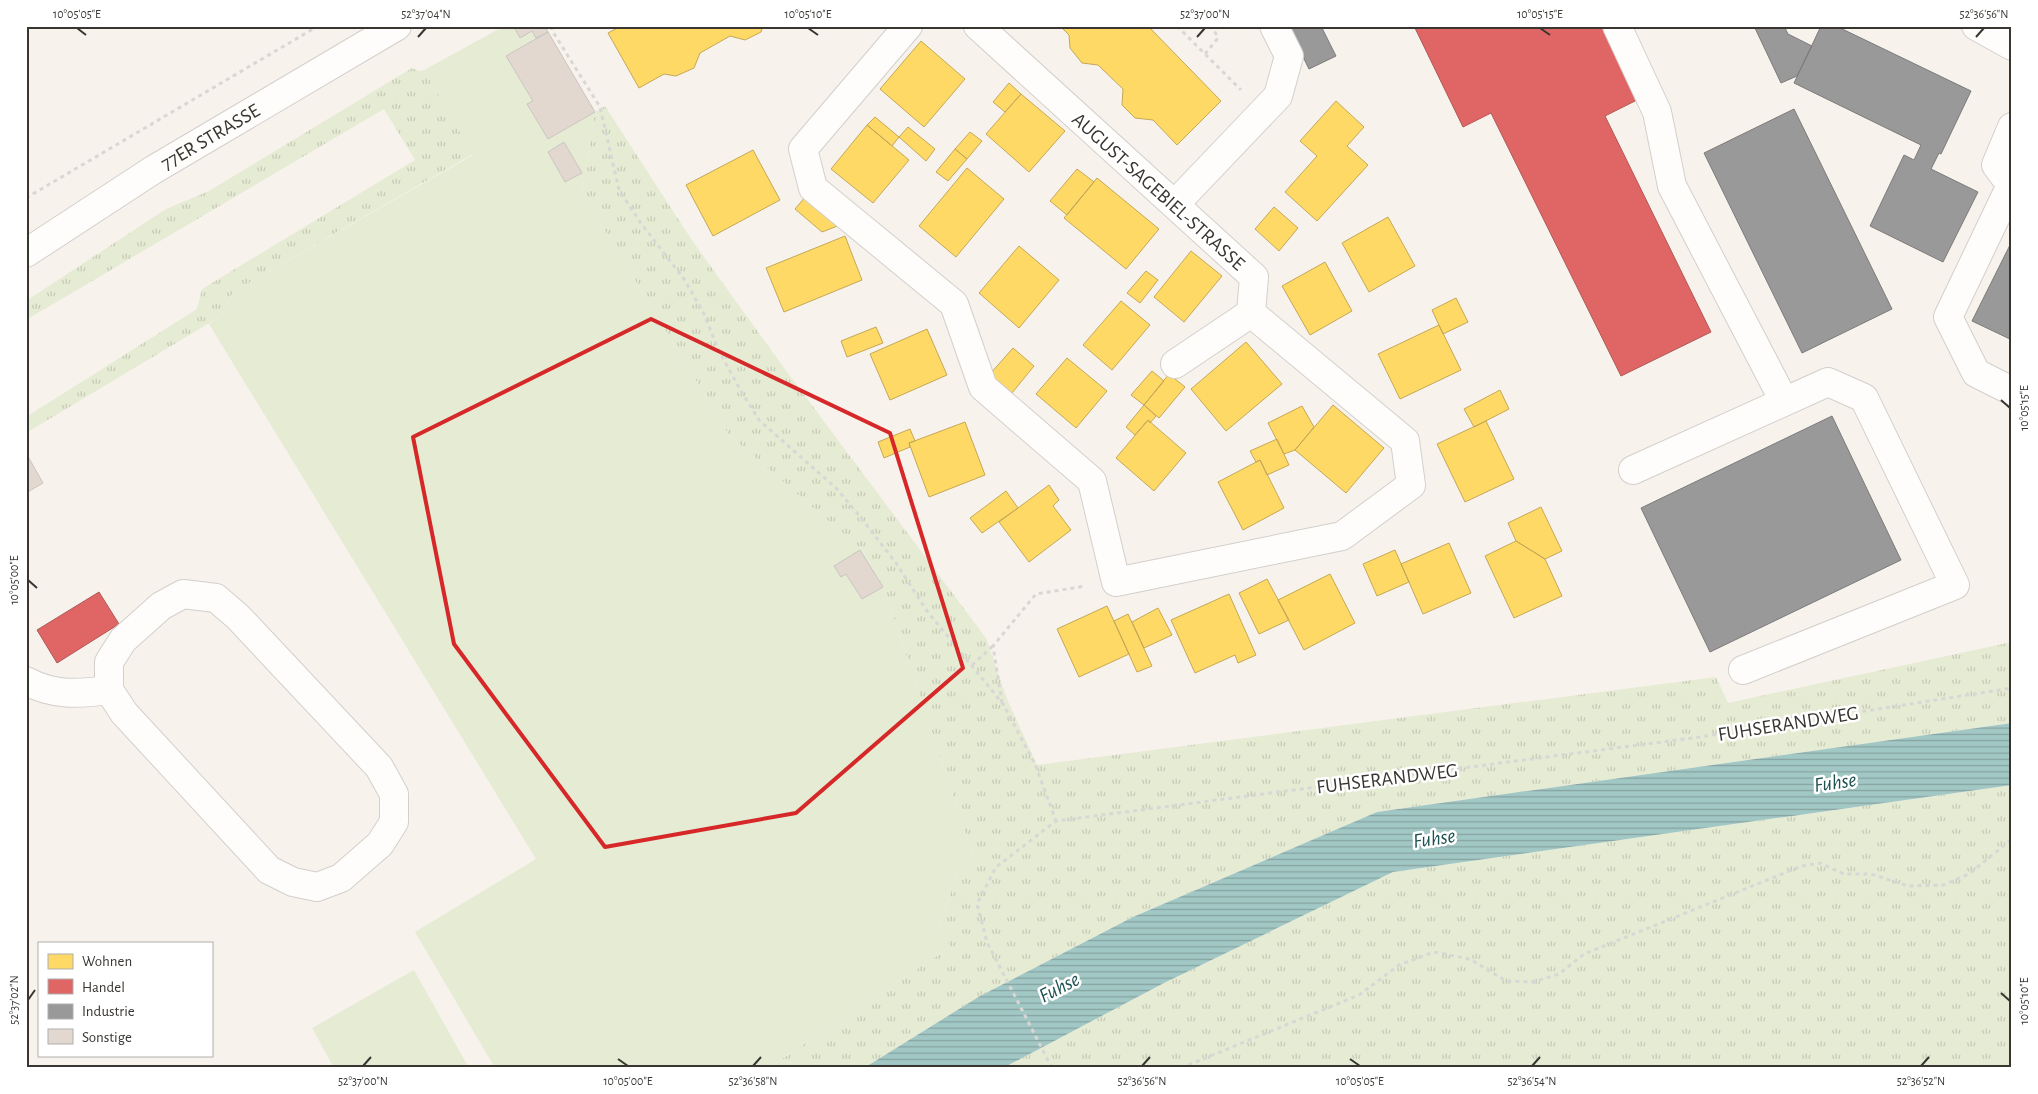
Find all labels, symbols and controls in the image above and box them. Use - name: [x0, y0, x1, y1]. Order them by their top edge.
- text: 10°05'05"E: [53, 8, 101, 20]
- text: 52°37'04"N: [401, 8, 451, 20]
- text: 10°05'10"E: [785, 8, 832, 20]
- text: 52°37'00"N: [1180, 8, 1230, 20]
- text: 10°05'15"E: [1517, 8, 1563, 20]
- text: 52°36'56"N: [1960, 8, 2008, 20]
- street label: 77ER STRASSE: [158, 100, 264, 174]
- street label: AUGUST-SAGEBIEL-STRASSE: [1068, 109, 1249, 275]
- text: 10°05'15"E: [2018, 385, 2030, 431]
- text: 10°05'00"E: [8, 555, 20, 605]
- street label: FUHSERANDWEG: [1716, 703, 1860, 745]
- street label: FUHSERANDWEG: [1315, 760, 1459, 798]
- water label: Fuhse: [1813, 769, 1858, 796]
- water label: Fuhse: [1412, 825, 1457, 852]
- legend: [38, 942, 212, 1056]
- text: Wohnen: [82, 954, 132, 969]
- water label: Fuhse: [1036, 968, 1083, 1006]
- text: 52°37'02"N: [8, 975, 20, 1025]
- text: 10°05'10"E: [2018, 977, 2030, 1024]
- text: Handel: [82, 980, 125, 995]
- text: Industrie: [82, 1004, 135, 1019]
- text: Sonstige: [82, 1030, 132, 1045]
- text: 52°37'00"N: [338, 1075, 388, 1087]
- text: 10°05'00"E: [603, 1075, 653, 1087]
- text: 52°36'58"N: [729, 1075, 777, 1087]
- text: 52°36'56"N: [1118, 1075, 1166, 1087]
- text: 10°05'05"E: [1336, 1075, 1384, 1087]
- text: 52°36'54"N: [1508, 1075, 1556, 1087]
- text: 52°36'52"N: [1897, 1075, 1945, 1087]

